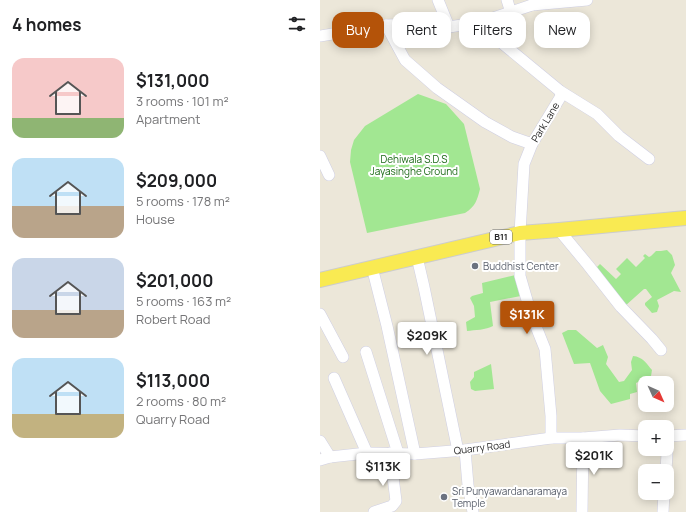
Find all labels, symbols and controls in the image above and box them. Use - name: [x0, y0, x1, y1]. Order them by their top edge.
- chip: Buy: [332, 12, 384, 48]
- chip: Rent: [392, 12, 451, 48]
- chip: Filters: [459, 12, 526, 48]
- chip: New: [534, 12, 590, 48]
- text: 4 homes: [12, 13, 81, 36]
- icon: filters: [286, 13, 308, 35]
- text: $131,000: [136, 69, 210, 92]
- icon: home: [44, 74, 92, 122]
- text: 3 rooms · 101 m²: [136, 92, 229, 110]
- street label: Park Lane: [528, 99, 562, 145]
- text: Apartment: [136, 110, 200, 128]
- park label: Dehiwala S.D.S Jayasinghe Ground: [370, 152, 458, 178]
- text: $209,000: [136, 169, 217, 192]
- icon: home: [44, 174, 92, 222]
- text: 5 rooms · 178 m²: [136, 192, 230, 210]
- text: House: [136, 210, 175, 228]
- road number: B11: [490, 230, 512, 244]
- place label: Buddhist Center: [483, 259, 559, 273]
- marker: Buddhist Center: [470, 261, 480, 271]
- text: $201,000: [136, 269, 213, 292]
- icon: home: [44, 274, 92, 322]
- text: 5 rooms · 163 m²: [136, 292, 231, 310]
- pin: $131K: [499, 301, 555, 335]
- text: $131K: [509, 305, 545, 323]
- text: Robert Road: [136, 310, 210, 328]
- pin: $209K: [399, 322, 455, 356]
- text: $209K: [407, 326, 447, 344]
- text: $113,000: [136, 369, 210, 392]
- icon: home: [44, 374, 92, 422]
- north arrow: [638, 376, 674, 412]
- map controls: [638, 376, 674, 500]
- text: 2 rooms · 80 m²: [136, 392, 226, 410]
- text: Quarry Road: [136, 410, 210, 428]
- button: +: [638, 420, 674, 456]
- street label: Quarry Road: [453, 437, 511, 457]
- pin: $201K: [566, 442, 622, 476]
- text: $201K: [575, 446, 613, 464]
- pin: $113K: [355, 453, 411, 487]
- text: $113K: [365, 457, 401, 475]
- button: −: [638, 464, 674, 500]
- place label: Sri Punyawardanaramaya Temple: [452, 484, 567, 510]
- marker: Sri Punyawardanaramaya Temple: [439, 492, 449, 502]

